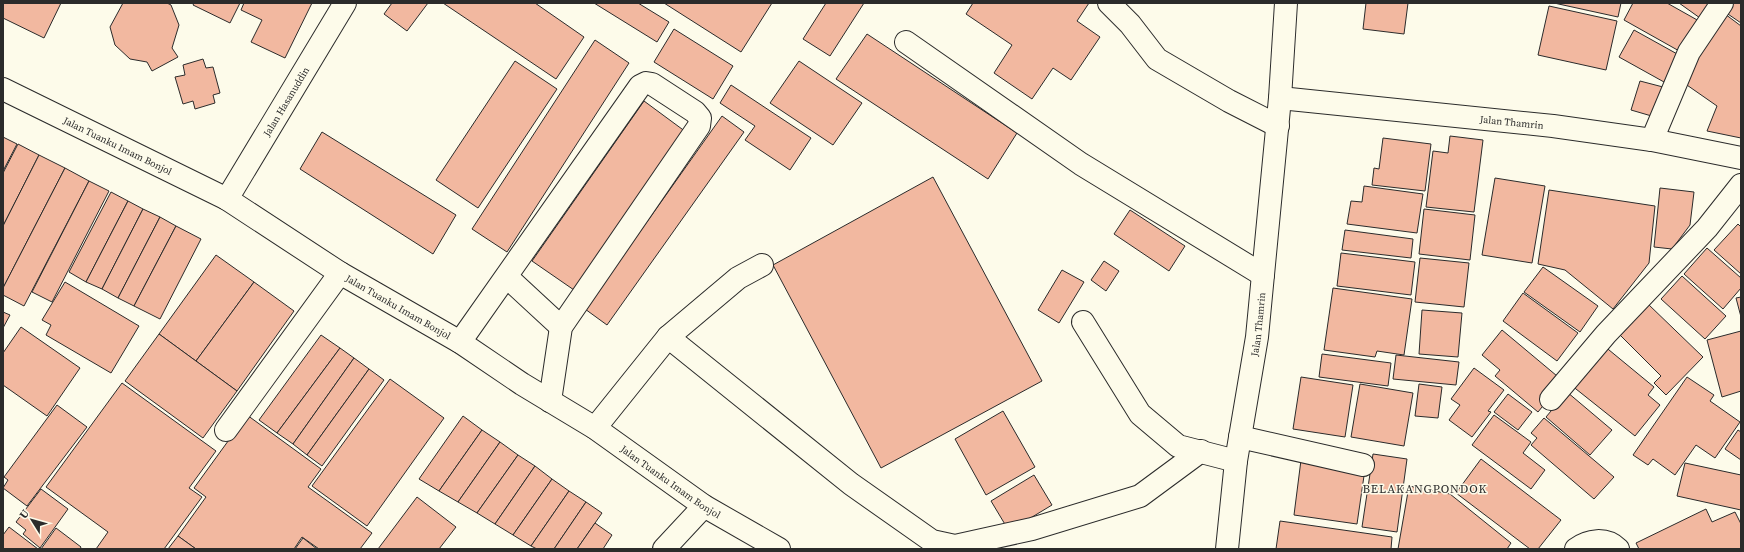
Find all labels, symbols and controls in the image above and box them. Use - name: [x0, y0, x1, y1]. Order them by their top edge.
- street label: Jalan Hasanuddin: [260, 64, 312, 140]
- street label: Jalan Thamrin: [1478, 112, 1544, 132]
- street label: Jalan Tuanku Imam Bonjol: [60, 113, 174, 178]
- street label: Jalan Tuanku Imam Bonjol: [342, 271, 453, 342]
- street label: Jalan Thamrin: [1248, 292, 1268, 358]
- street label: Jalan Tuanku Imam Bonjol: [617, 442, 723, 521]
- district label: BELAKANGPONDOK: [1363, 481, 1487, 497]
- north arrow: [12, 500, 52, 540]
- text: U: [16, 507, 33, 522]

